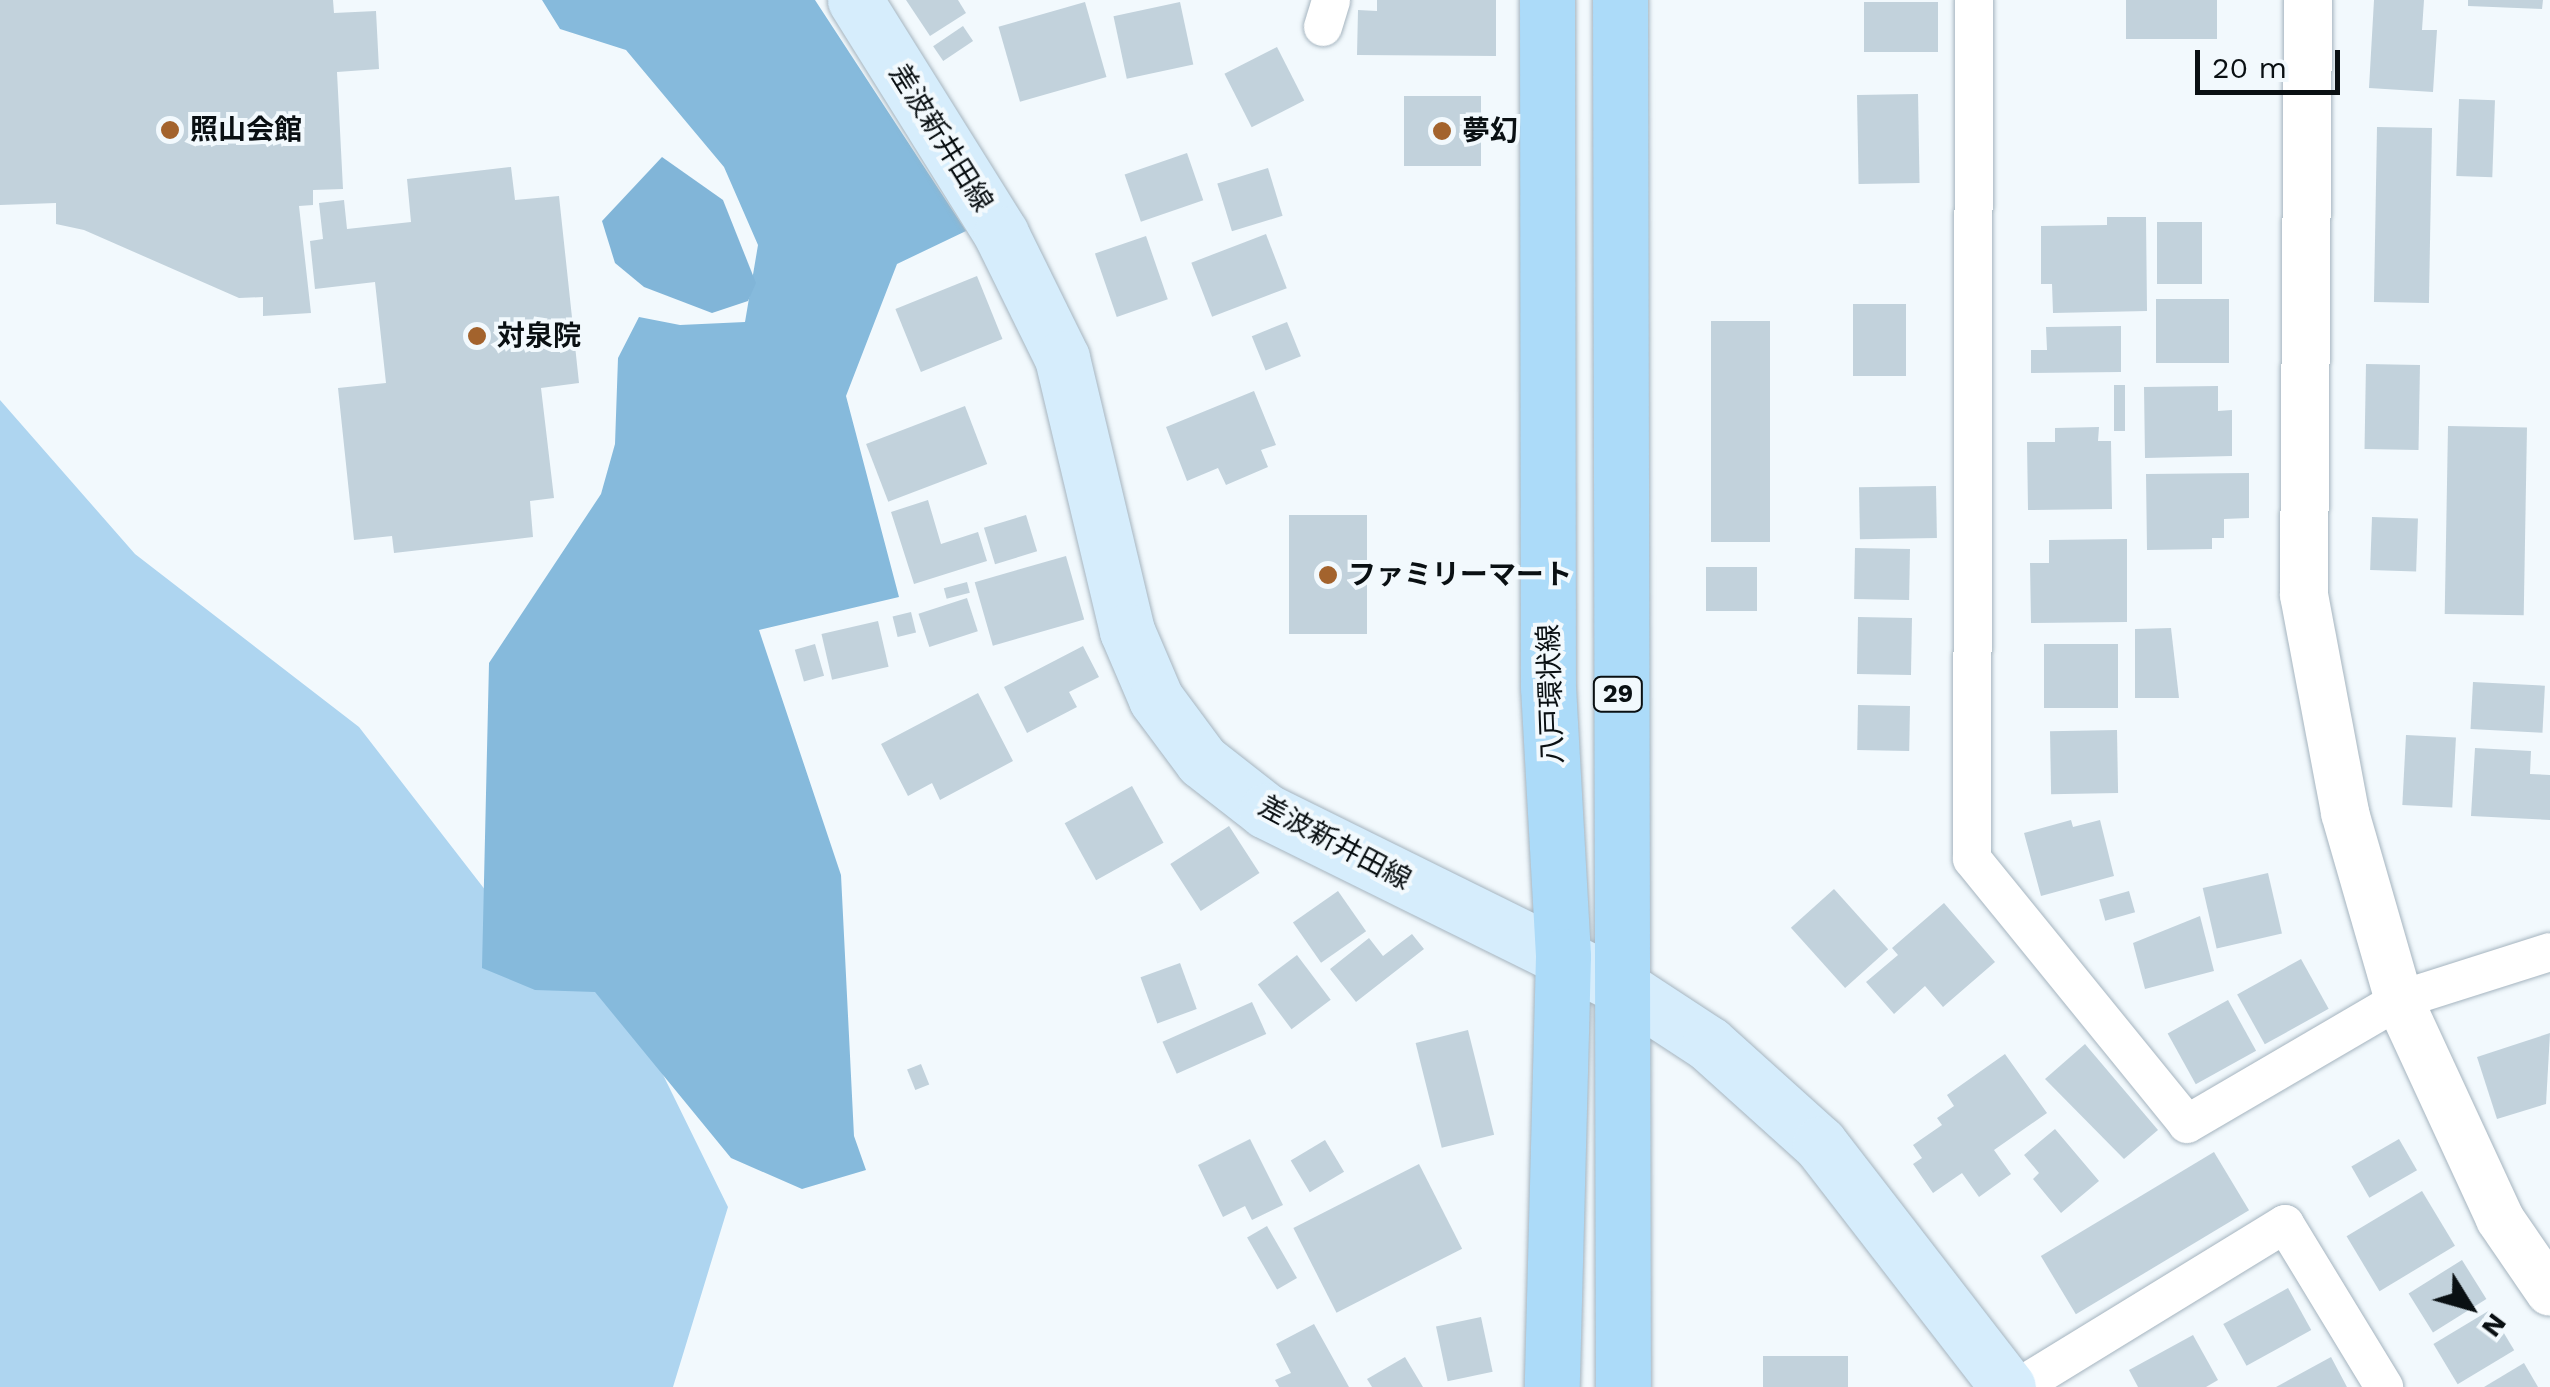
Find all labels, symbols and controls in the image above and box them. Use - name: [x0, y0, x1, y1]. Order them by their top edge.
- scale bar: [2200, 30, 2345, 92]
- text: 20 m: [2212, 50, 2287, 85]
- street label: 差波新井田線: [882, 58, 1000, 218]
- place label: 照山会館: [190, 113, 302, 147]
- place label: 夢幻: [1462, 114, 1518, 148]
- marker: 照山会館: [159, 119, 181, 141]
- marker: 夢幻: [1431, 120, 1453, 142]
- place label: 対泉院: [497, 319, 581, 353]
- marker: 対泉院: [466, 325, 488, 347]
- place label: ファミリーマート: [1348, 558, 1572, 592]
- marker: ファミリーマート: [1317, 564, 1339, 586]
- street label: 八戸環状線: [1532, 623, 1570, 765]
- road number: 29: [1590, 674, 1646, 714]
- street label: 差波新井田線: [1253, 789, 1417, 897]
- north arrow: [2420, 1257, 2520, 1357]
- text: N: [2475, 1307, 2514, 1344]

